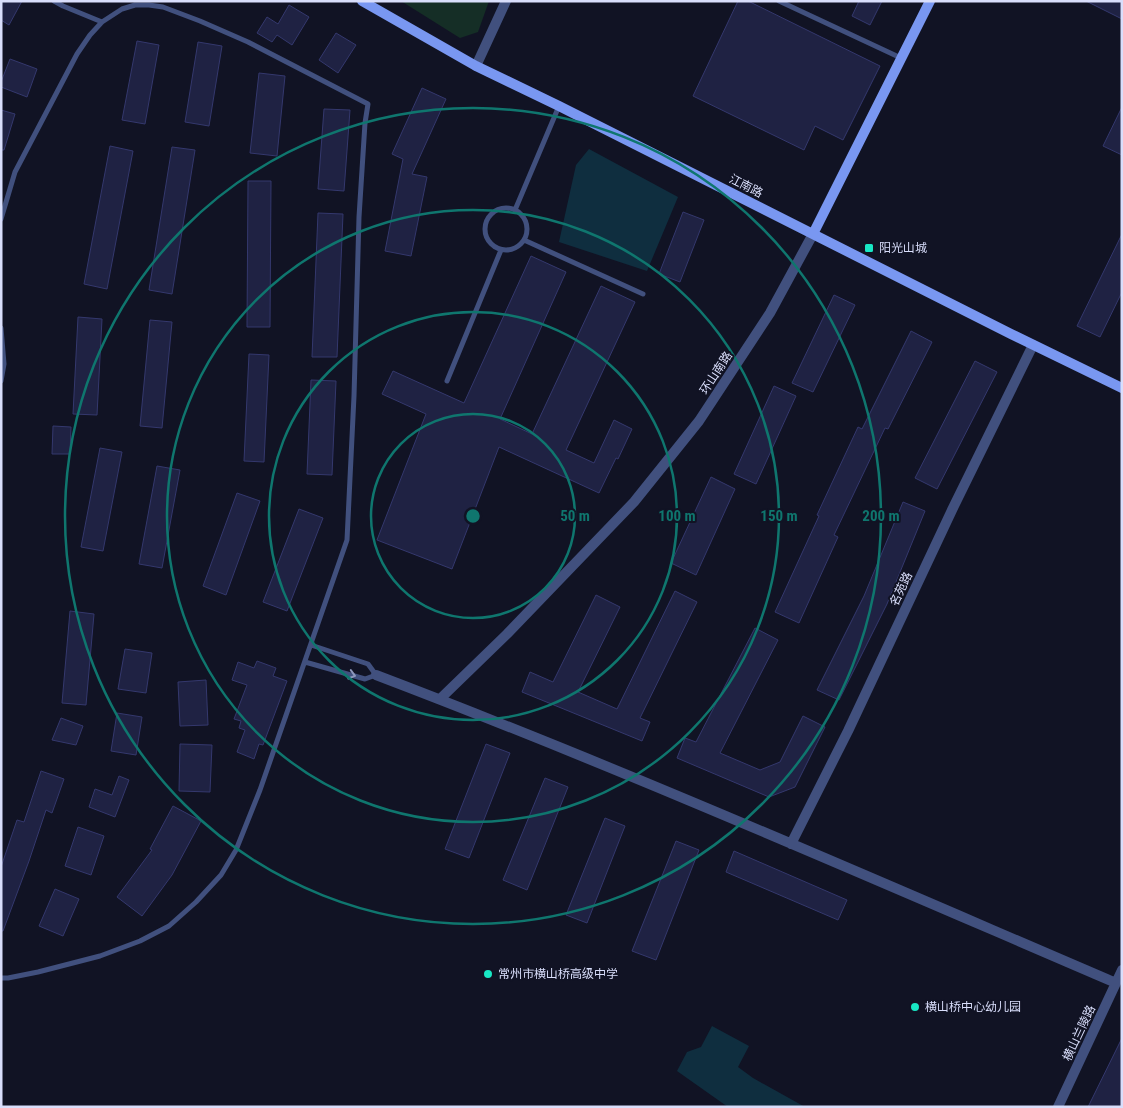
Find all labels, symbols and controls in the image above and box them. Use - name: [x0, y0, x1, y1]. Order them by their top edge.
- street label: 江南路: [727, 172, 765, 200]
- place label: 阳光山城: [879, 241, 927, 255]
- marker: 阳光山城: [863, 242, 875, 254]
- street label: 环山南路: [697, 349, 735, 397]
- centre of rings: [464, 507, 482, 525]
- text: 50 m: [560, 507, 590, 525]
- text: 100 m: [658, 507, 696, 525]
- text: 150 m: [760, 507, 798, 525]
- text: 200 m: [862, 507, 900, 525]
- street label: 名苑路: [887, 570, 915, 608]
- one-way arrow: [347, 670, 355, 680]
- place label: 常州市横山桥高级中学: [498, 967, 618, 981]
- marker: 常州市横山桥高级中学: [482, 968, 494, 980]
- place label: 横山桥中心幼儿园: [925, 1000, 1021, 1014]
- marker: 横山桥中心幼儿园: [909, 1001, 921, 1013]
- street label: 横山兰陵路: [1060, 1003, 1098, 1063]

